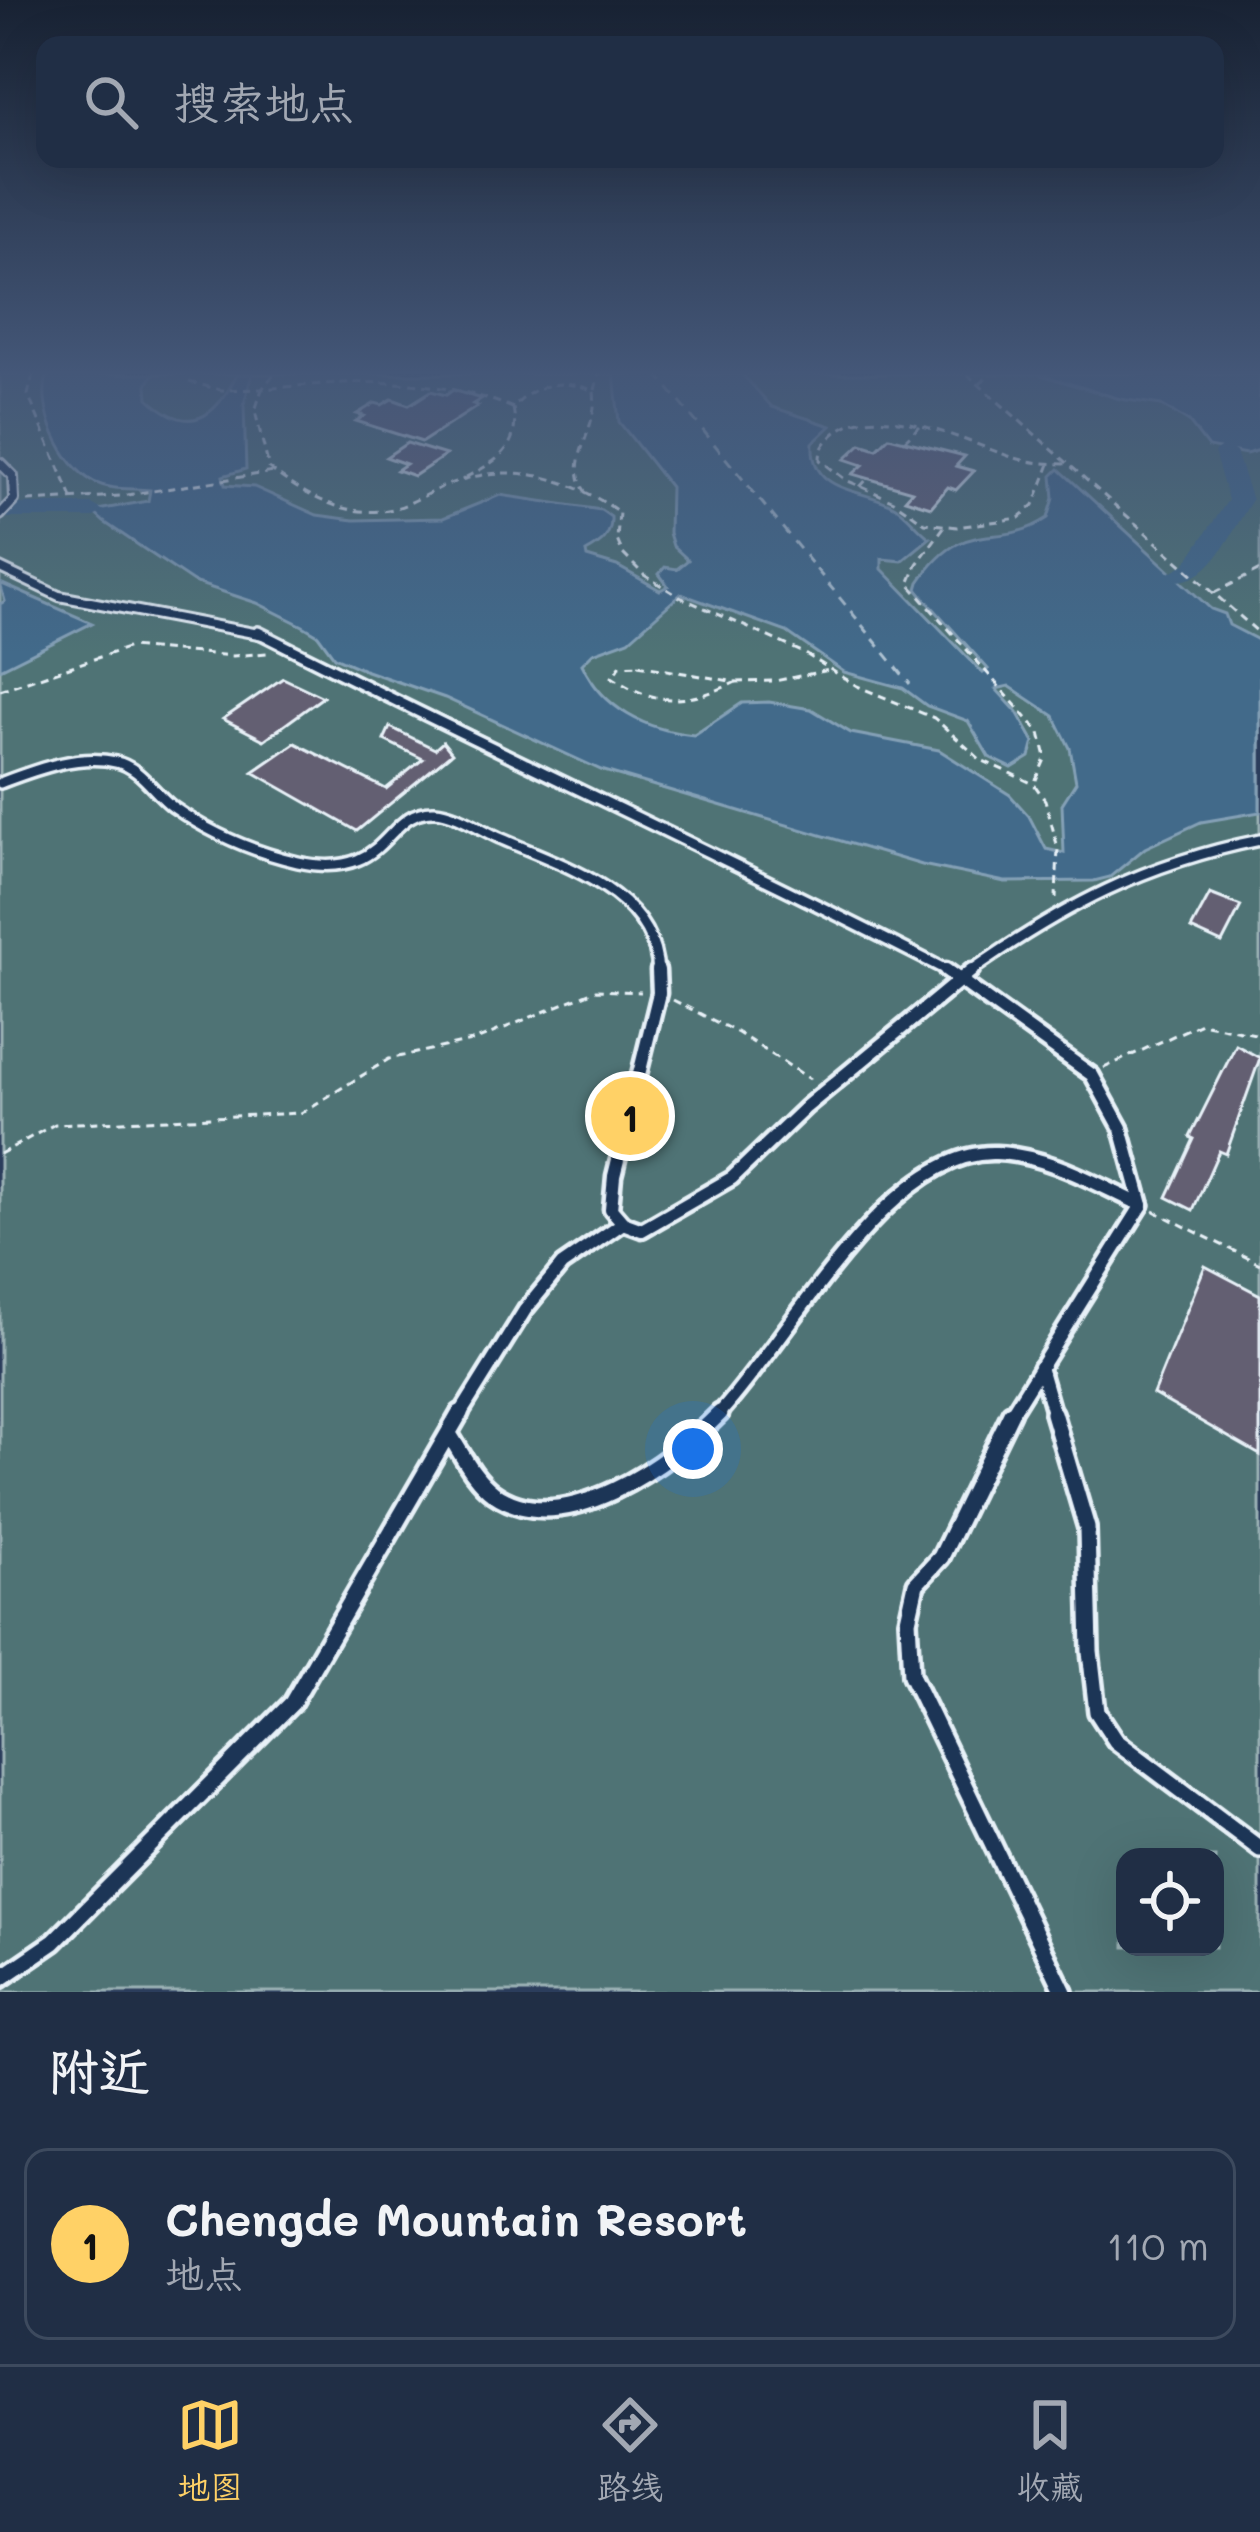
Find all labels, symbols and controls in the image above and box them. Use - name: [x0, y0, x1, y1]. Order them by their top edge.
- search box: [36, 36, 1224, 168]
- icon: search: [78, 69, 144, 135]
- text: 搜索地点: [174, 72, 354, 130]
- pin: 1: [591, 1071, 669, 1161]
- your location: [663, 1419, 723, 1479]
- map controls: [1116, 1848, 1224, 1956]
- button: locate: [1116, 1848, 1224, 1956]
- text: 附近: [48, 2036, 150, 2103]
- text: Chengde Mountain Resort: [165, 2189, 747, 2247]
- text: 1: [81, 2219, 99, 2270]
- text: 110 m: [1107, 2219, 1209, 2270]
- text: 地点: [165, 2247, 243, 2298]
- tab: 地图: [177, 2392, 243, 2508]
- tab: 路线: [597, 2392, 663, 2508]
- tab: 收藏: [1017, 2392, 1083, 2508]

